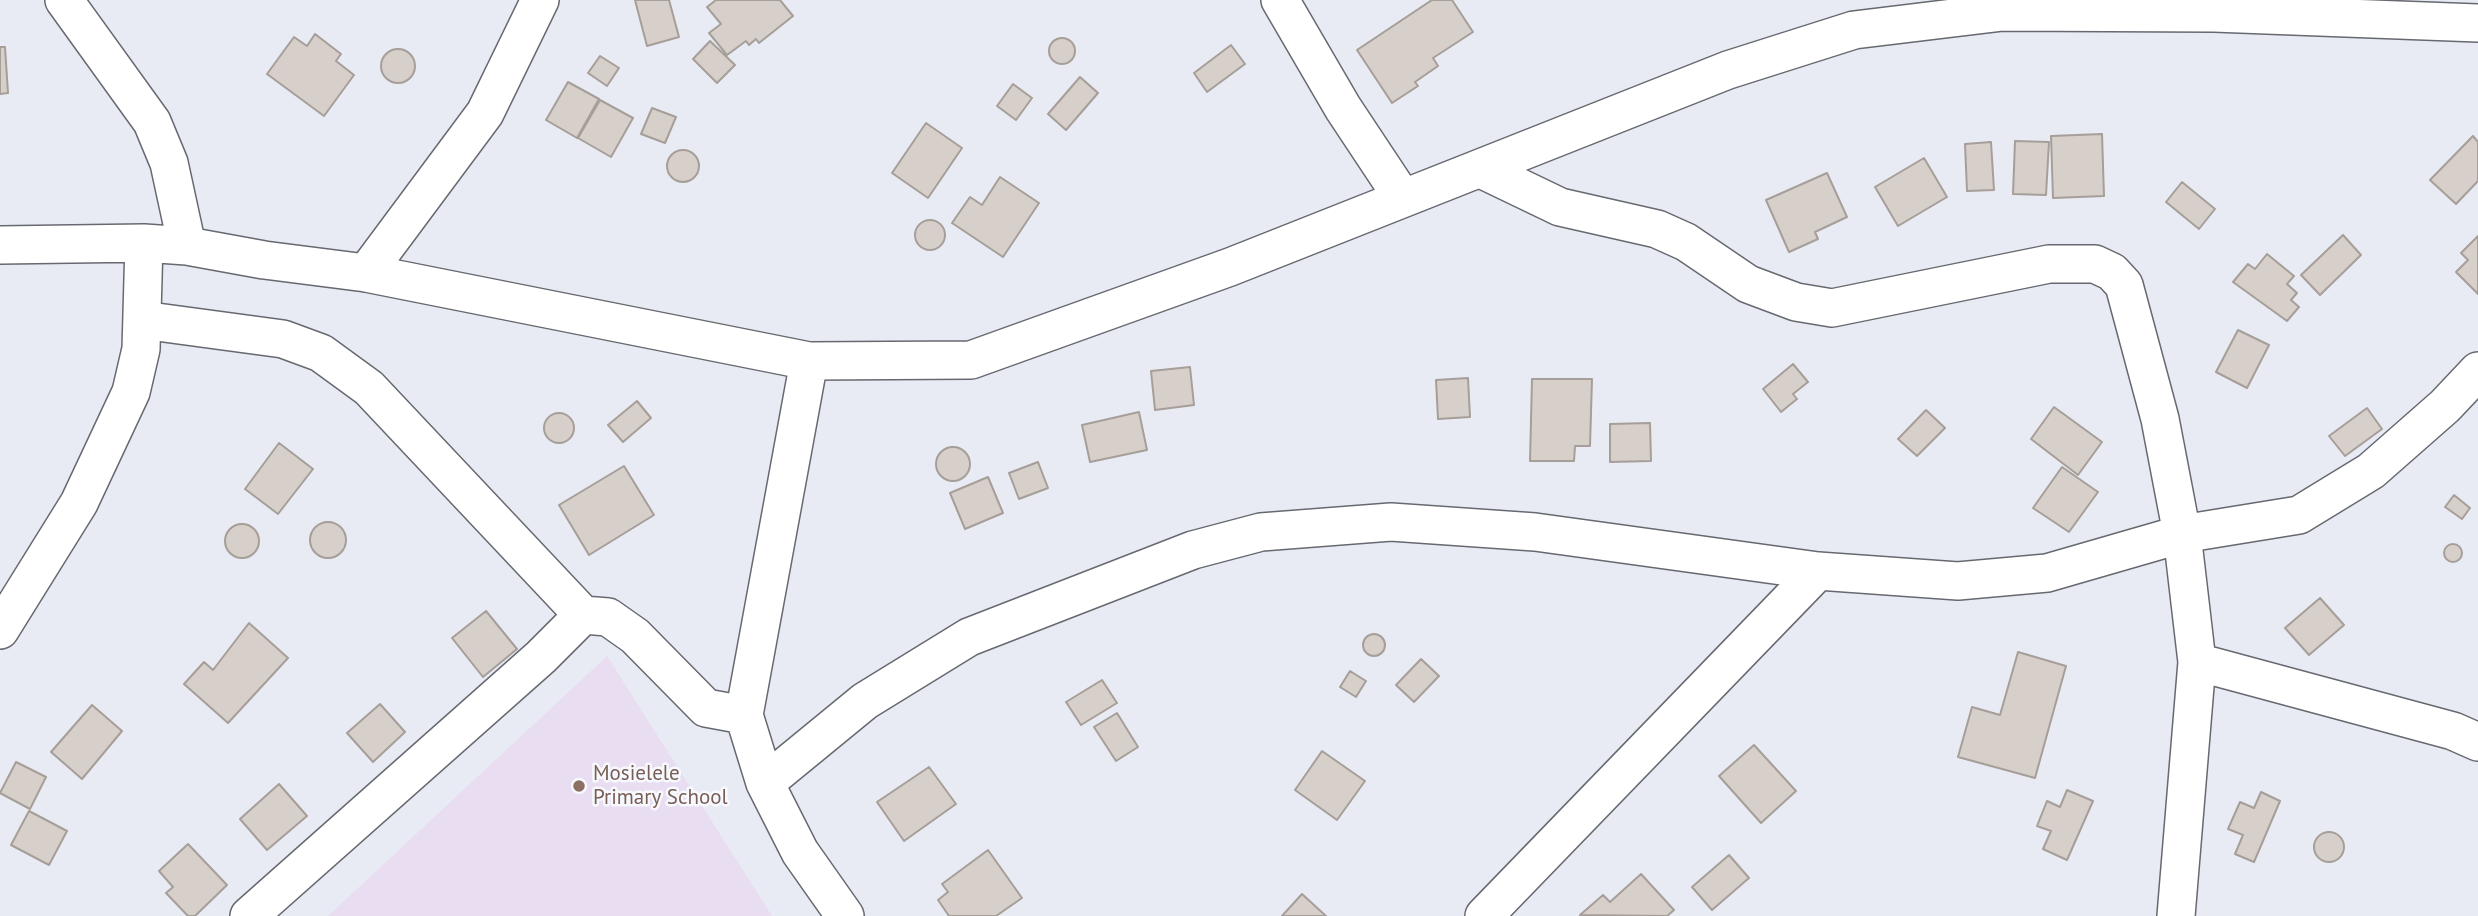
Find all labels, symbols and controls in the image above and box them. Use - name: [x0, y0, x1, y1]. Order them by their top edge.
- place label: Mosielele Primary School: [593, 761, 728, 811]
- marker: Mosielele Primary School: [571, 778, 587, 794]

